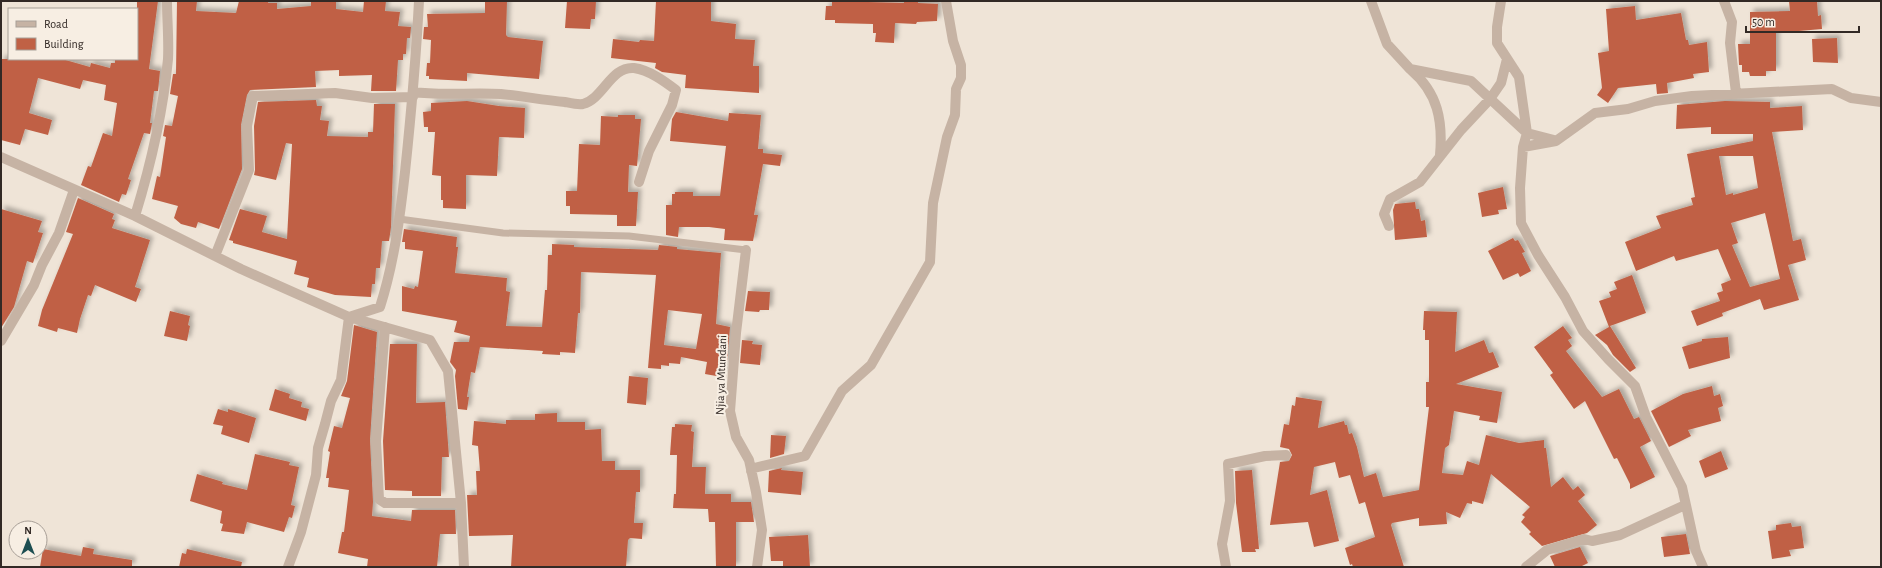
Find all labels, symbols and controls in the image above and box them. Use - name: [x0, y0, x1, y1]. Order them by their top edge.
- legend: [8, 8, 138, 60]
- scale bar: [1746, 8, 1859, 34]
- text: 50 m: [1752, 16, 1775, 28]
- text: Road: [44, 18, 68, 30]
- text: Building: [44, 38, 84, 50]
- street label: Njia ya Mtundani: [714, 335, 729, 415]
- north arrow: [8, 520, 48, 560]
- text: N: [24, 525, 32, 536]

